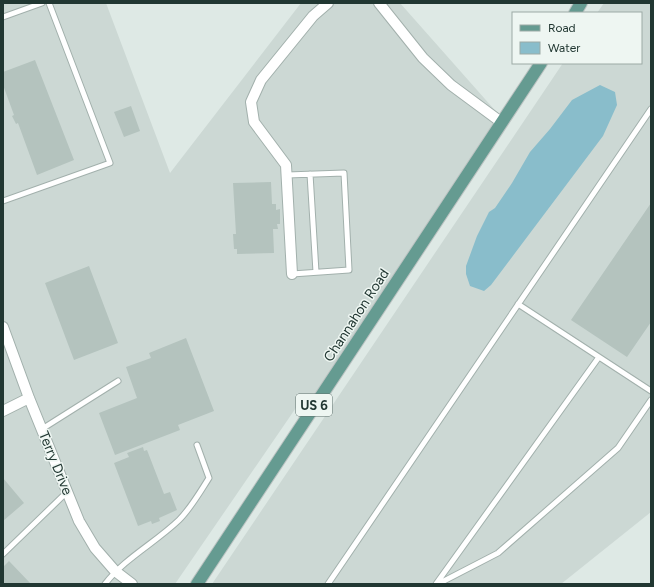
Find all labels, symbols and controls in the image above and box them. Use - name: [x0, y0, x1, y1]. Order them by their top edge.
- legend: [512, 12, 642, 64]
- text: Road: [548, 21, 576, 35]
- text: Water: [548, 41, 580, 55]
- street label: Channahon Road: [320, 266, 393, 365]
- road number: US 6: [296, 394, 332, 416]
- street label: Terry Drive: [35, 429, 76, 498]

